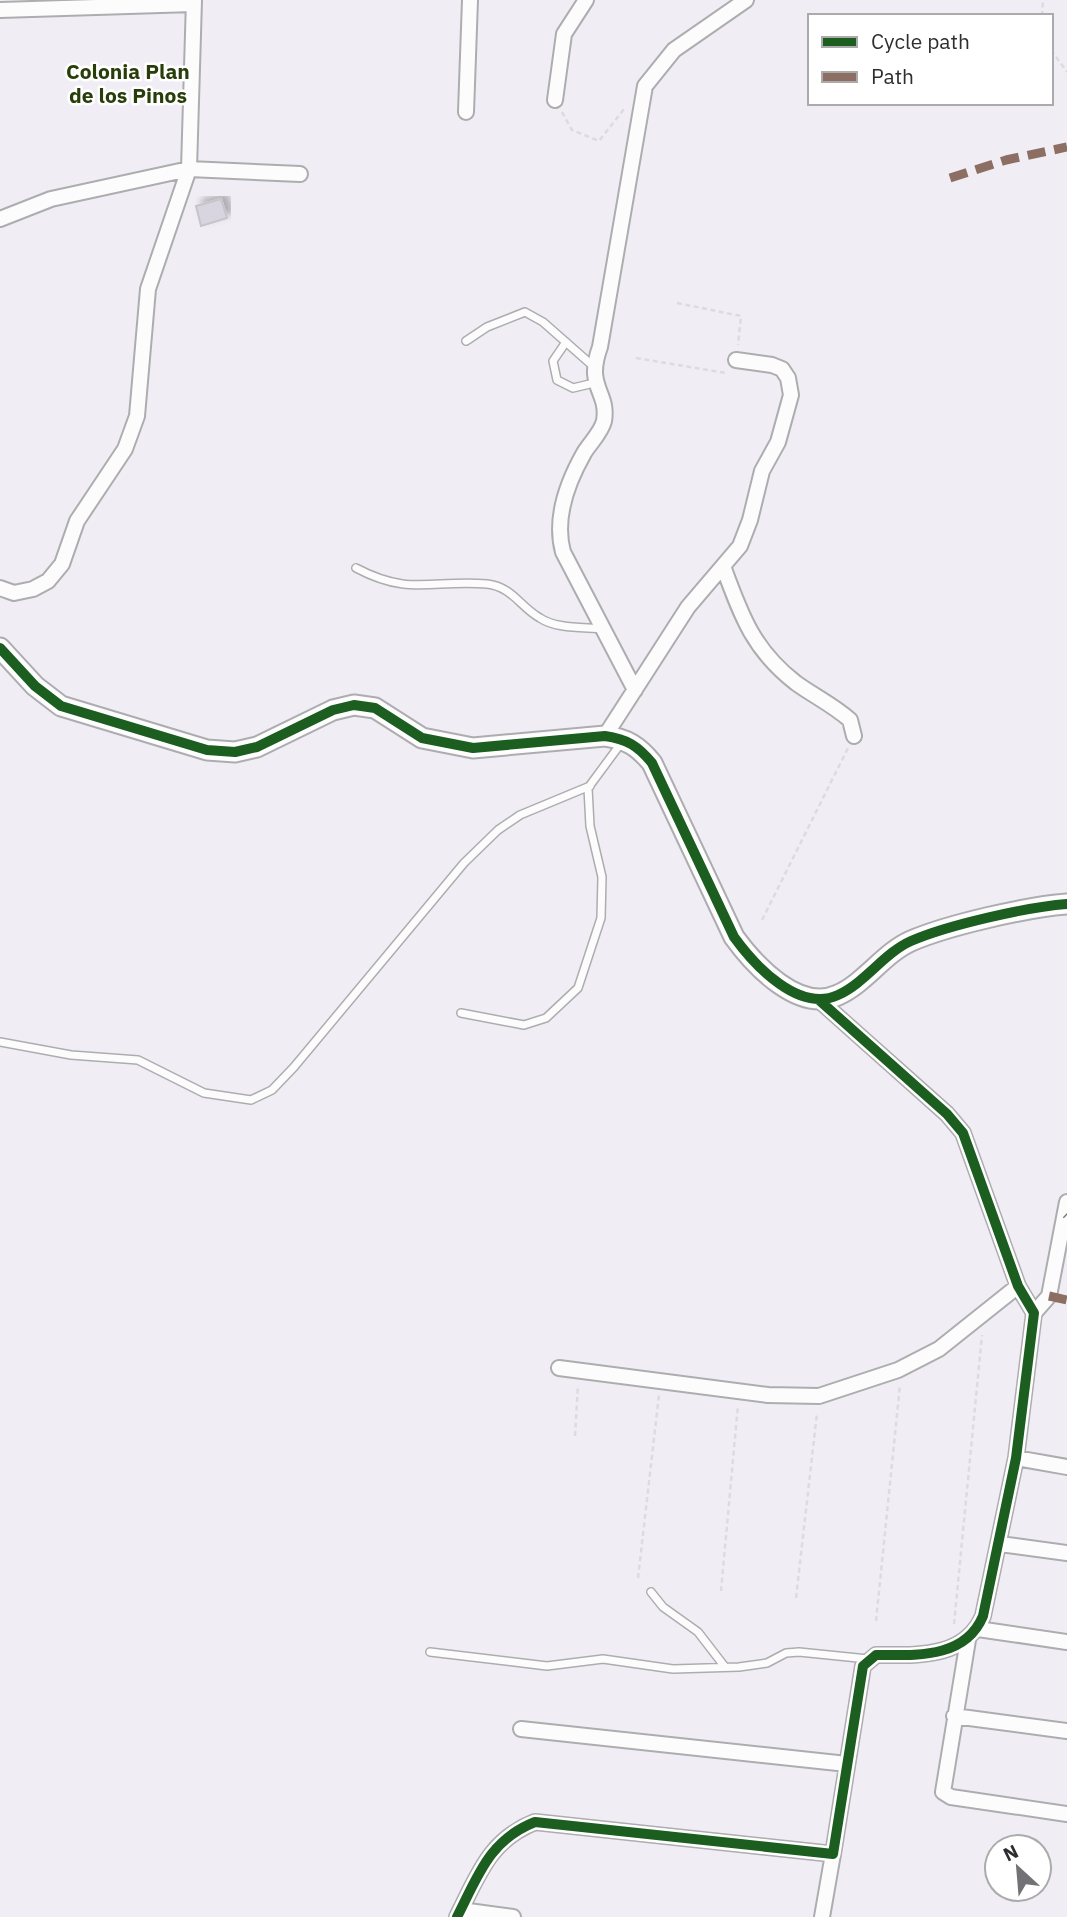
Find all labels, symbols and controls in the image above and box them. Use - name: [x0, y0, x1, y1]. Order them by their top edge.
- legend: [808, 14, 1053, 105]
- text: Cycle path: [871, 27, 970, 55]
- district label: Colonia Plan de los Pinos: [66, 57, 190, 109]
- text: Path: [871, 62, 914, 90]
- north arrow: [983, 1833, 1053, 1903]
- text: N: [999, 1839, 1022, 1867]

